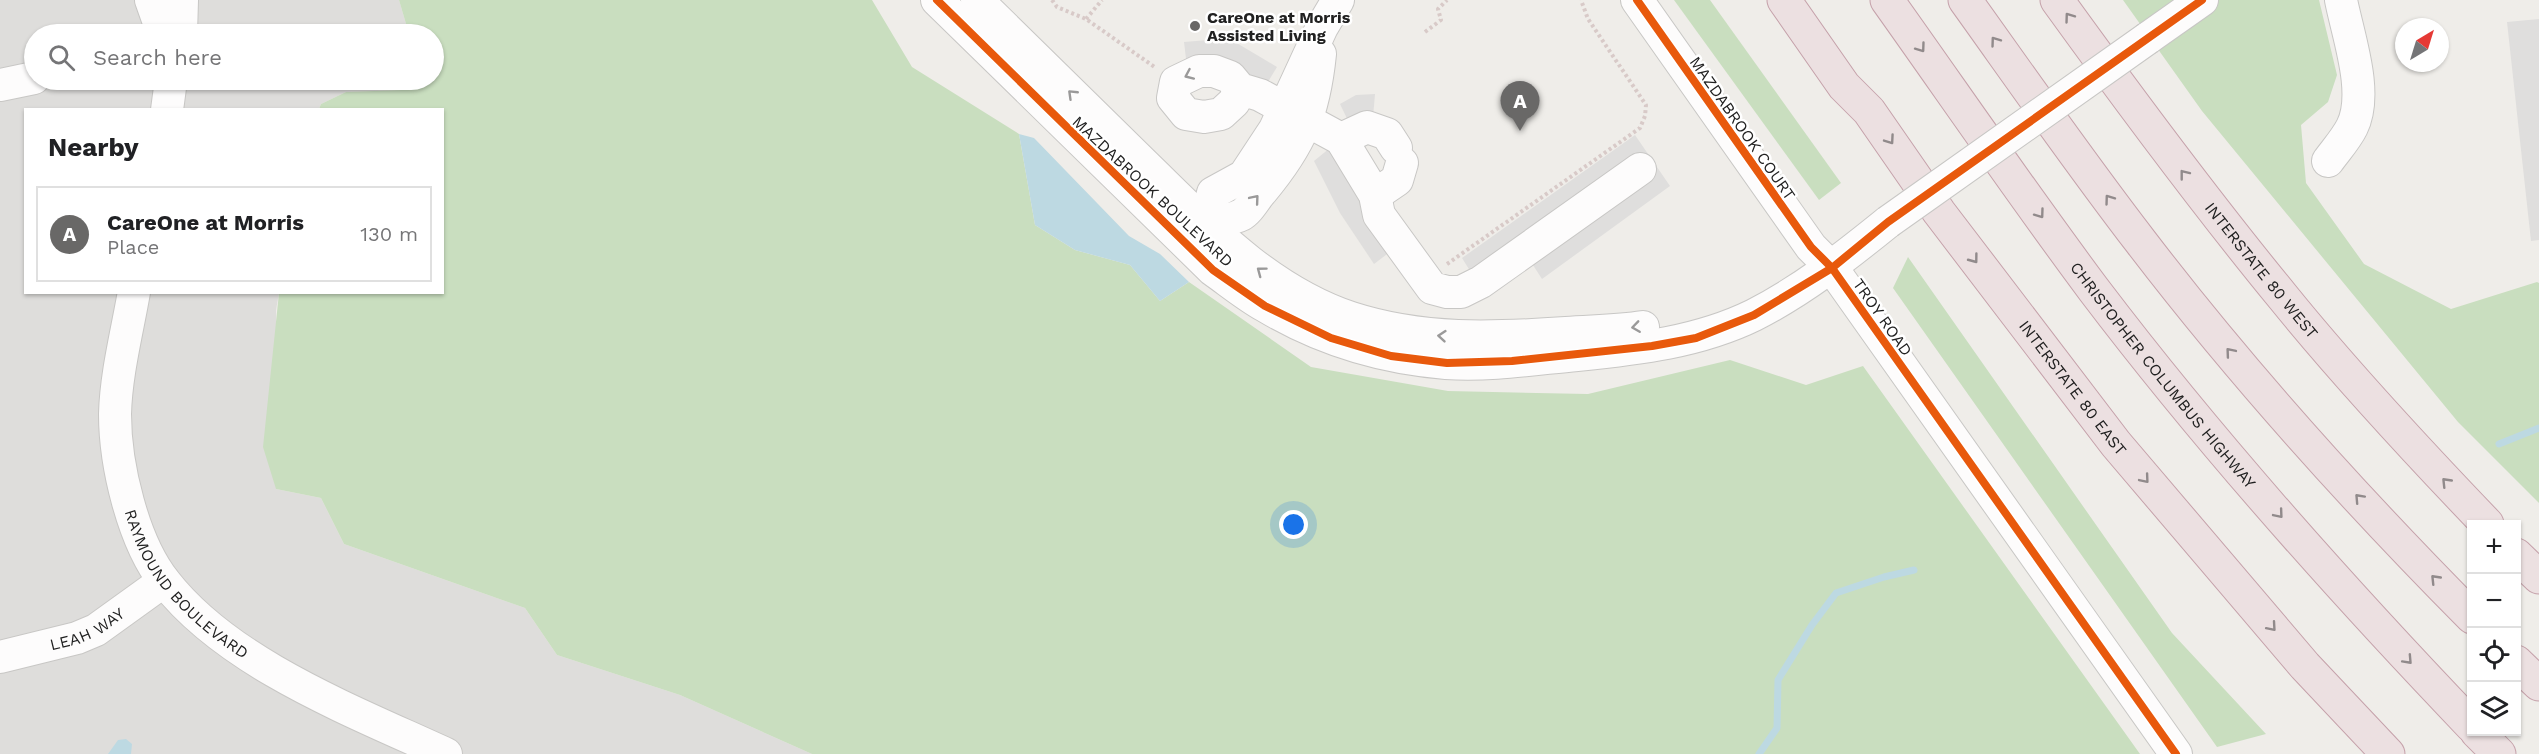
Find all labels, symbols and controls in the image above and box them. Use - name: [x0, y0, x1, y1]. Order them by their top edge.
- place label: CareOne at Morris Assisted Living: [1207, 8, 1351, 45]
- one-way arrow: [2065, 12, 2076, 23]
- north arrow: [2395, 18, 2449, 72]
- marker: CareOne at Morris Assisted Living: [1188, 19, 1202, 33]
- search box: [24, 24, 444, 90]
- one-way arrow: [1991, 37, 2002, 48]
- icon: search: [45, 41, 78, 74]
- one-way arrow: [1914, 41, 1925, 52]
- text: Search here: [93, 45, 222, 70]
- street label: MAZDABROOK COURT: [1686, 53, 1800, 204]
- one-way arrow: [1185, 68, 1196, 80]
- pin: A: [1500, 82, 1540, 131]
- one-way arrow: [1069, 91, 1080, 102]
- street label: MAZDABROOK BOULEVARD: [1069, 112, 1237, 271]
- text: Nearby: [48, 132, 139, 162]
- one-way arrow: [1882, 134, 1893, 145]
- one-way arrow: [2181, 170, 2192, 181]
- one-way arrow: [2106, 194, 2117, 205]
- one-way arrow: [1248, 195, 1259, 206]
- street label: INTERSTATE 80 WEST: [2201, 198, 2322, 343]
- one-way arrow: [2033, 207, 2044, 218]
- text: CareOne at Morris: [107, 210, 304, 235]
- text: A: [63, 222, 76, 246]
- text: 130 m: [360, 222, 418, 246]
- text: Place: [107, 235, 159, 259]
- one-way arrow: [1967, 252, 1978, 263]
- street label: CHRISTOPHER COLUMBUS HIGHWAY: [2066, 258, 2260, 492]
- one-way arrow: [1256, 267, 1267, 278]
- street label: TROY ROAD: [1849, 275, 1916, 360]
- street label: INTERSTATE 80 EAST: [2015, 317, 2131, 460]
- one-way arrow: [1632, 321, 1641, 333]
- one-way arrow: [1437, 330, 1446, 343]
- one-way arrow: [2226, 348, 2237, 359]
- one-way arrow: [2138, 472, 2149, 483]
- one-way arrow: [2443, 479, 2454, 490]
- one-way arrow: [2355, 495, 2366, 505]
- street label: RAYMOUND BOULEVARD: [121, 507, 252, 663]
- one-way arrow: [2272, 507, 2283, 518]
- your location: [1279, 510, 1308, 539]
- map controls: [2467, 520, 2521, 736]
- button: +: [2467, 520, 2521, 574]
- button: −: [2467, 574, 2521, 628]
- one-way arrow: [2431, 575, 2442, 586]
- street label: LEAH WAY: [48, 604, 128, 654]
- one-way arrow: [2265, 620, 2276, 631]
- button: locate: [2467, 628, 2521, 682]
- one-way arrow: [2401, 652, 2412, 663]
- button: layers: [2467, 682, 2521, 736]

